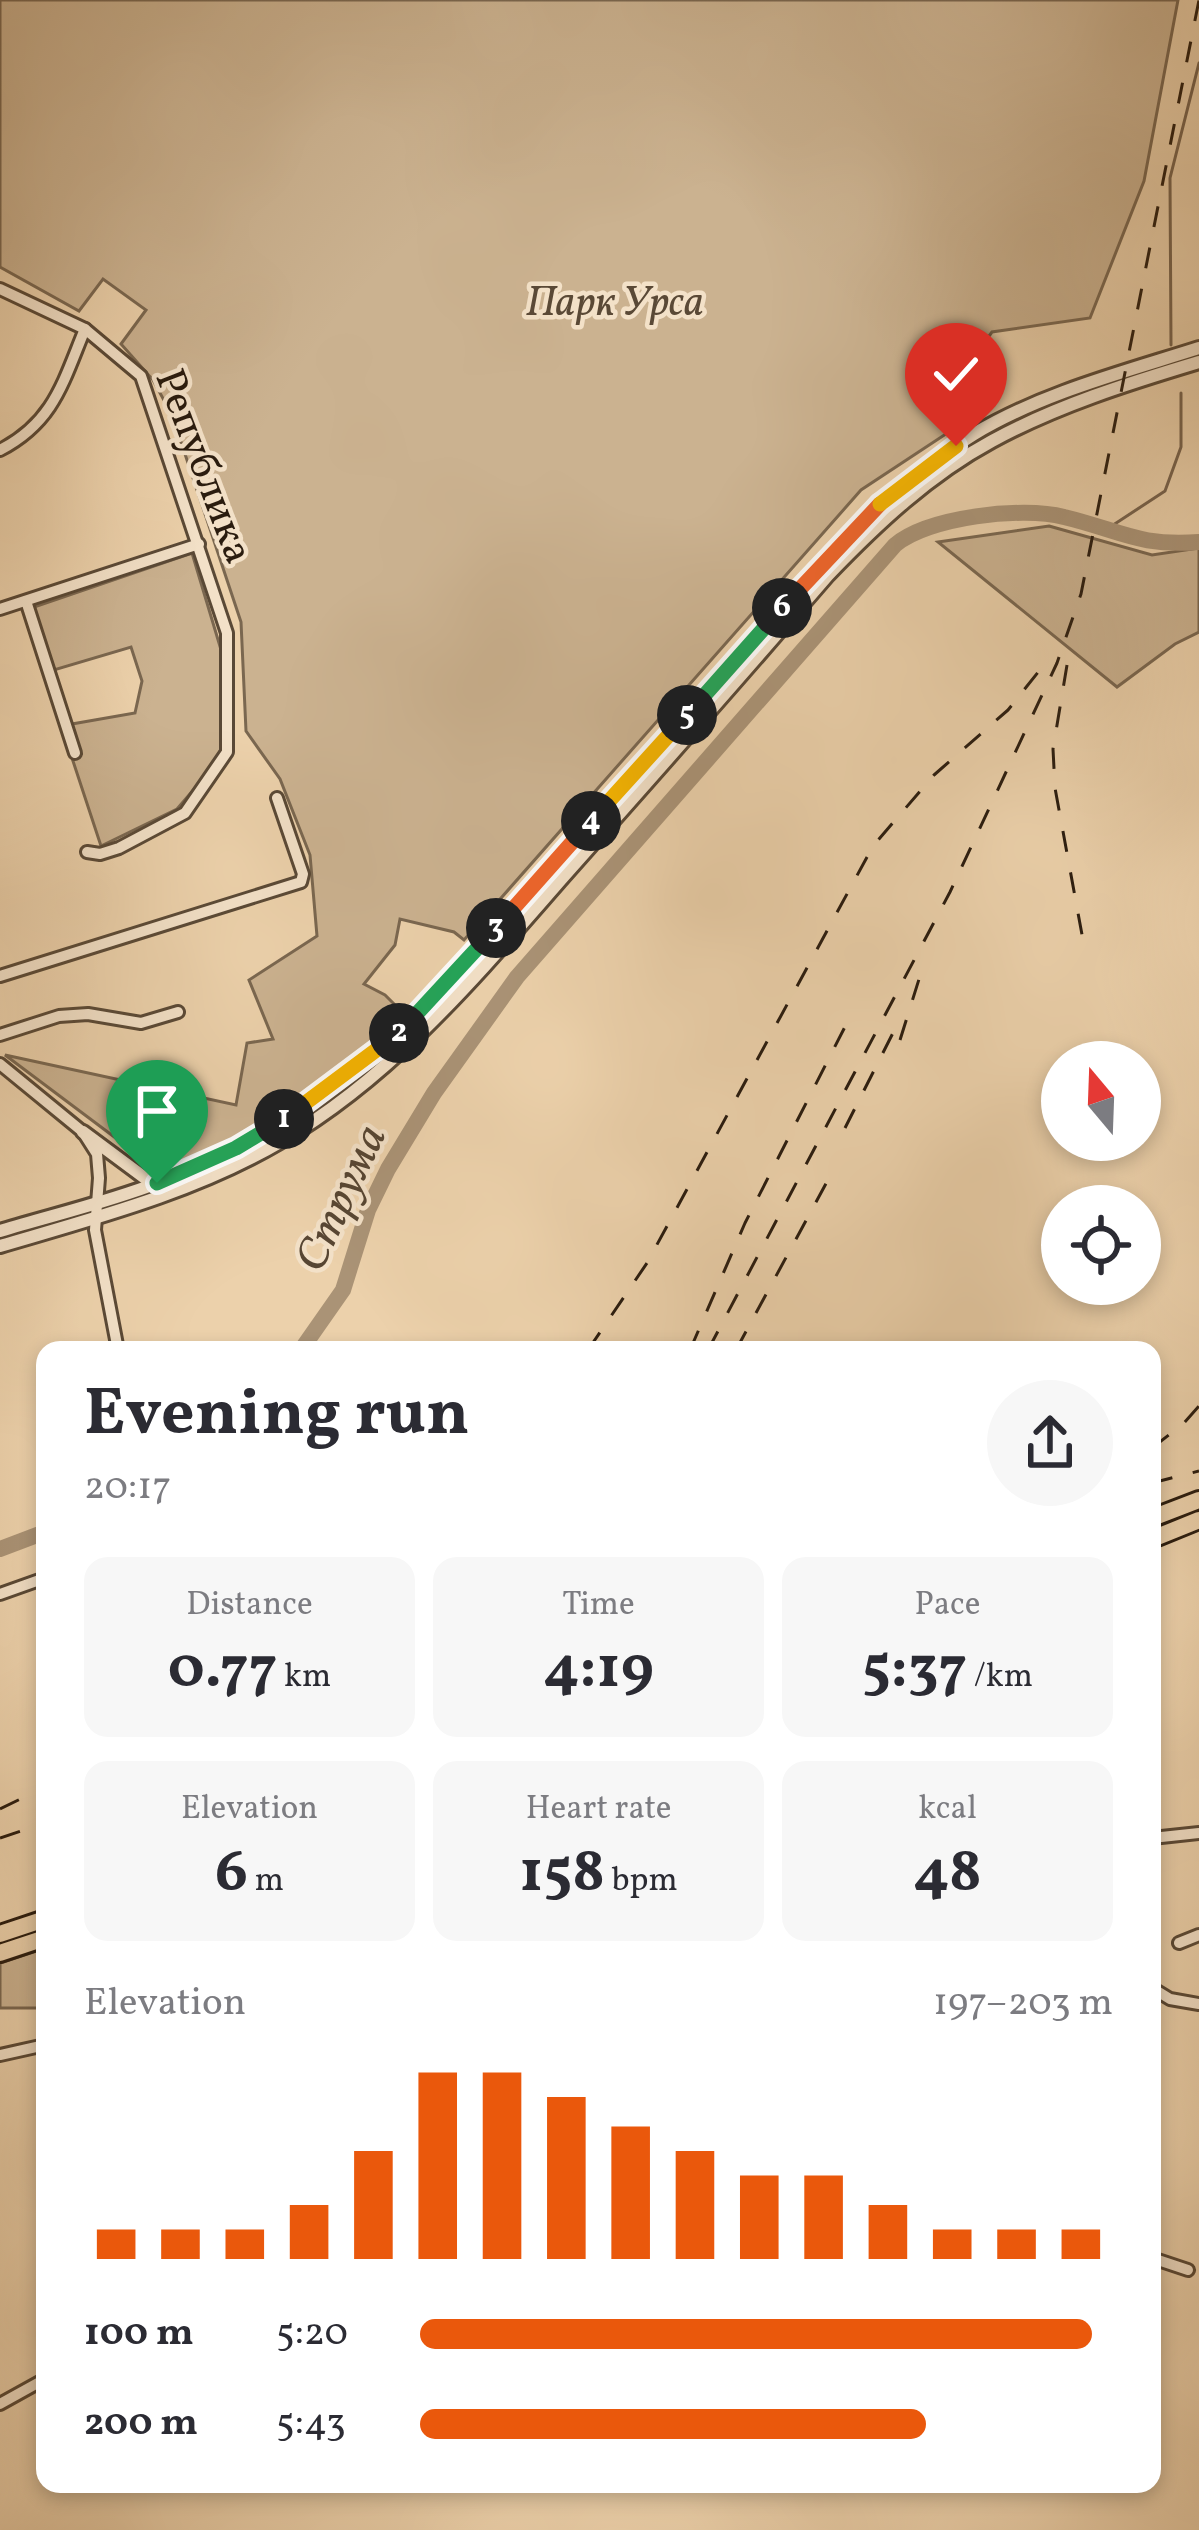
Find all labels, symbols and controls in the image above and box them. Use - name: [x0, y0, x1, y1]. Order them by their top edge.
- park label: Парк Урса: [526, 275, 704, 334]
- pin: [905, 323, 1007, 446]
- icon: check: [923, 341, 989, 407]
- street label: Република: [138, 361, 266, 573]
- pin: 6: [752, 578, 812, 638]
- text: 6: [773, 585, 791, 631]
- pin: 5: [657, 685, 717, 745]
- text: 5: [679, 692, 695, 738]
- pin: 4: [561, 791, 621, 851]
- text: 4: [581, 798, 601, 844]
- pin: 3: [466, 898, 526, 958]
- text: 3: [488, 905, 504, 951]
- pin: 2: [369, 1003, 429, 1063]
- text: 2: [390, 1010, 408, 1056]
- north arrow: [1041, 1041, 1161, 1161]
- map controls: [1041, 1041, 1161, 1305]
- pin: [106, 1060, 208, 1183]
- icon: arrive: [124, 1078, 190, 1144]
- pin: 1: [254, 1089, 314, 1149]
- text: 1: [277, 1096, 291, 1142]
- water label: Струма: [282, 1115, 404, 1283]
- button: locate: [1041, 1185, 1161, 1305]
- text: Evening run: [84, 1370, 470, 1462]
- button: share: [987, 1380, 1113, 1506]
- text: 20:17: [84, 1461, 171, 1515]
- text: Distance: [186, 1583, 313, 1629]
- text: Time: [562, 1583, 635, 1629]
- text: Pace: [915, 1583, 981, 1629]
- text: 0.77: [168, 1629, 277, 1712]
- text: 4:19: [543, 1629, 654, 1712]
- text: 5:37: [862, 1629, 967, 1712]
- text: km: [277, 1655, 331, 1701]
- text: /km: [967, 1655, 1033, 1701]
- text: Elevation: [181, 1787, 318, 1833]
- text: Heart rate: [526, 1787, 671, 1833]
- text: kcal: [918, 1787, 977, 1833]
- text: 6: [215, 1833, 248, 1916]
- text: 158: [519, 1833, 605, 1916]
- text: 48: [913, 1833, 982, 1916]
- text: m: [248, 1859, 284, 1905]
- text: bpm: [605, 1859, 678, 1905]
- text: Elevation: [84, 1977, 246, 2031]
- text: 197–203 m: [933, 1977, 1113, 2031]
- text: 100 m: [84, 2307, 194, 2361]
- text: 5:20: [276, 2307, 348, 2361]
- text: 200 m: [84, 2397, 198, 2451]
- text: 5:43: [276, 2397, 346, 2451]

